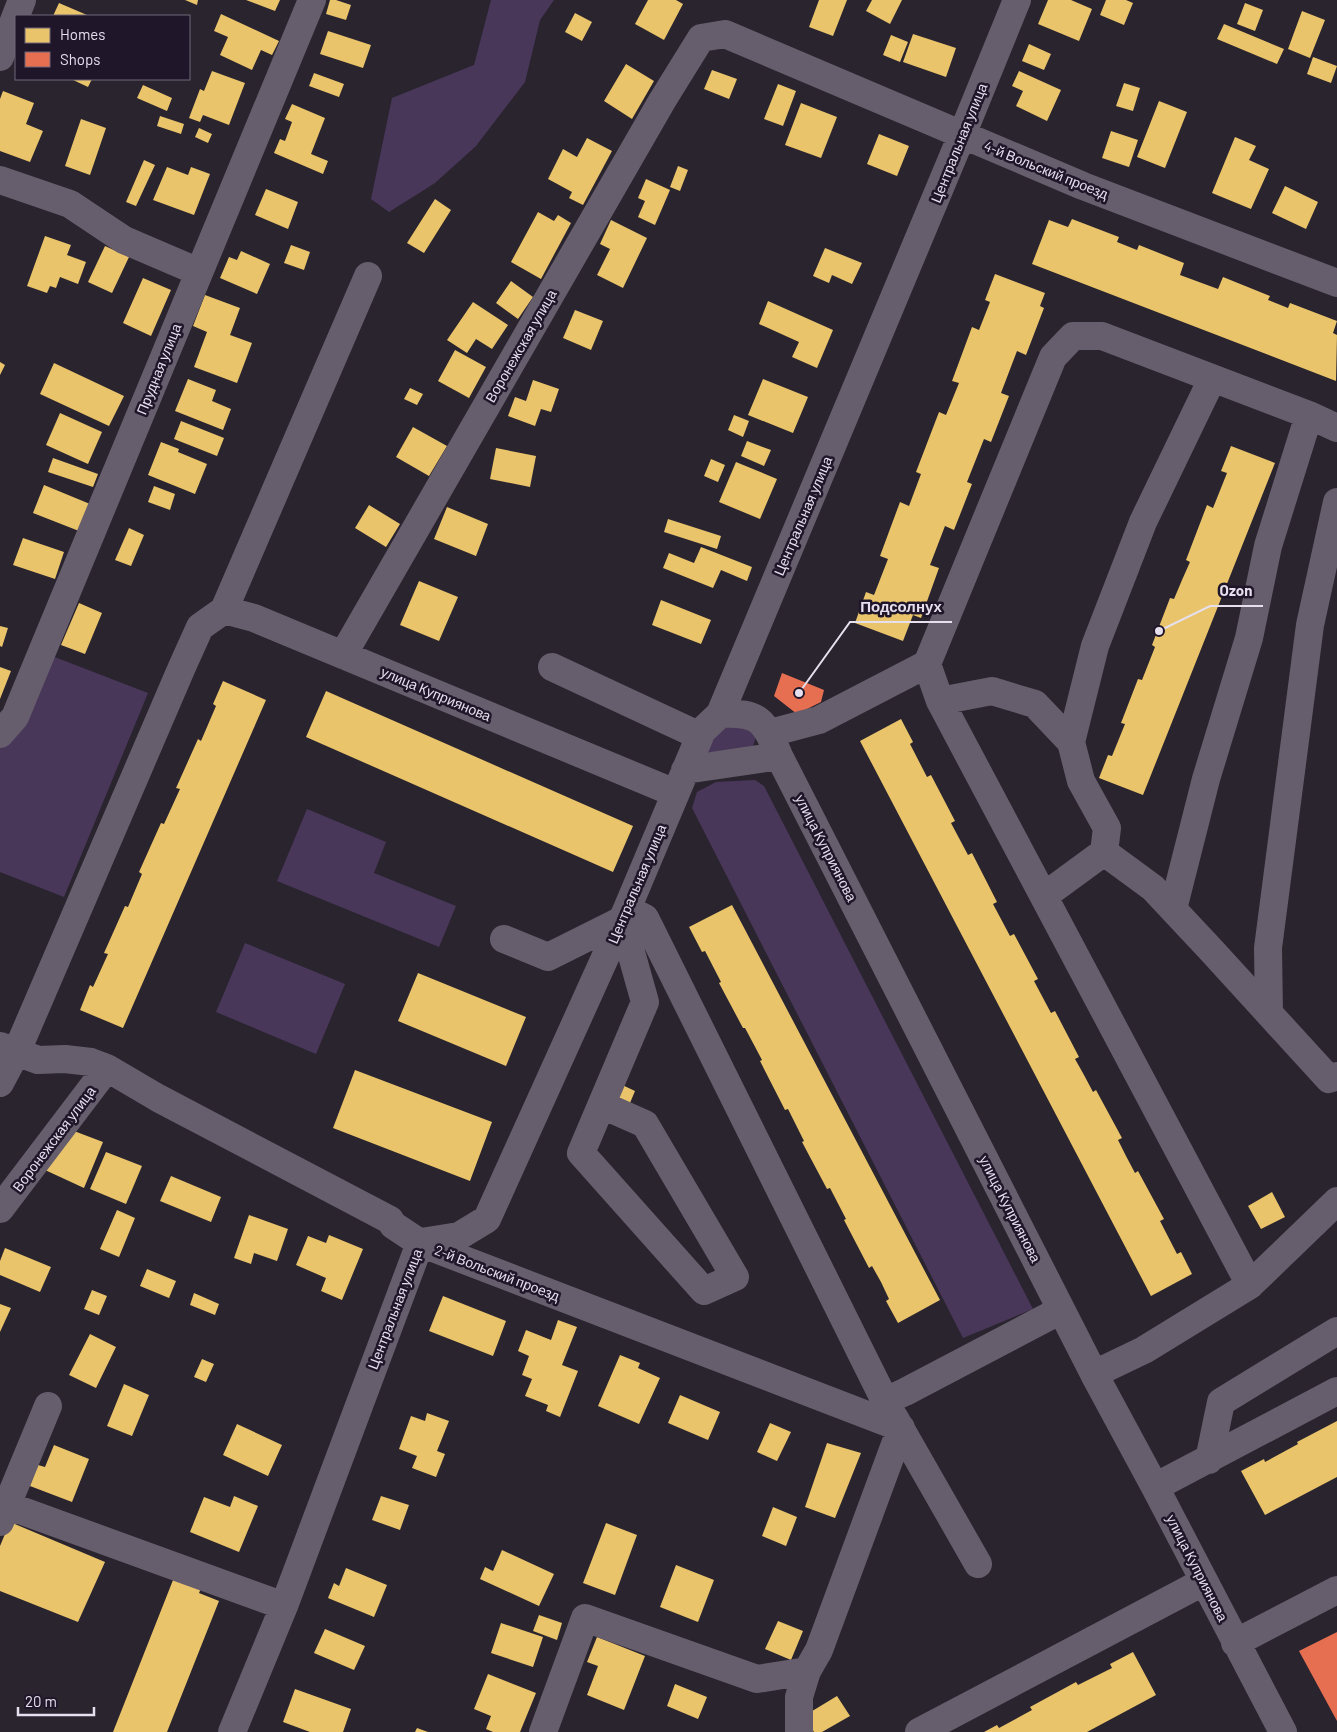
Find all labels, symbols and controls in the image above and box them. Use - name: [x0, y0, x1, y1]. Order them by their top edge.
- legend: [15, 15, 190, 80]
- text: Homes: [60, 25, 105, 43]
- text: Shops: [60, 50, 100, 68]
- street label: Центральная улица: [927, 80, 990, 205]
- street label: 4-й Вольский проезд: [982, 137, 1111, 202]
- street label: Воронежская улица: [481, 286, 560, 405]
- street label: Прудная улица: [133, 321, 185, 417]
- street label: Центральная улица: [770, 454, 835, 578]
- callout: Ozon: [1210, 576, 1263, 606]
- text: Ozon: [1220, 581, 1252, 599]
- callout: Подсолнух: [850, 592, 952, 622]
- text: Подсолнух: [860, 597, 942, 615]
- street label: улица Куприянова: [379, 663, 494, 724]
- street label: улица Куприянова: [792, 791, 861, 904]
- street label: Центральная улица: [604, 822, 669, 946]
- street label: Воронежская улица: [8, 1082, 99, 1195]
- street label: улица Куприянова: [976, 1152, 1045, 1265]
- street label: 2-й Вольский проезд: [432, 1241, 562, 1304]
- street label: Центральная улица: [364, 1246, 425, 1371]
- street label: улица Куприянова: [1163, 1511, 1232, 1624]
- scale bar: [18, 1684, 94, 1716]
- text: 20 m: [25, 1692, 57, 1710]

